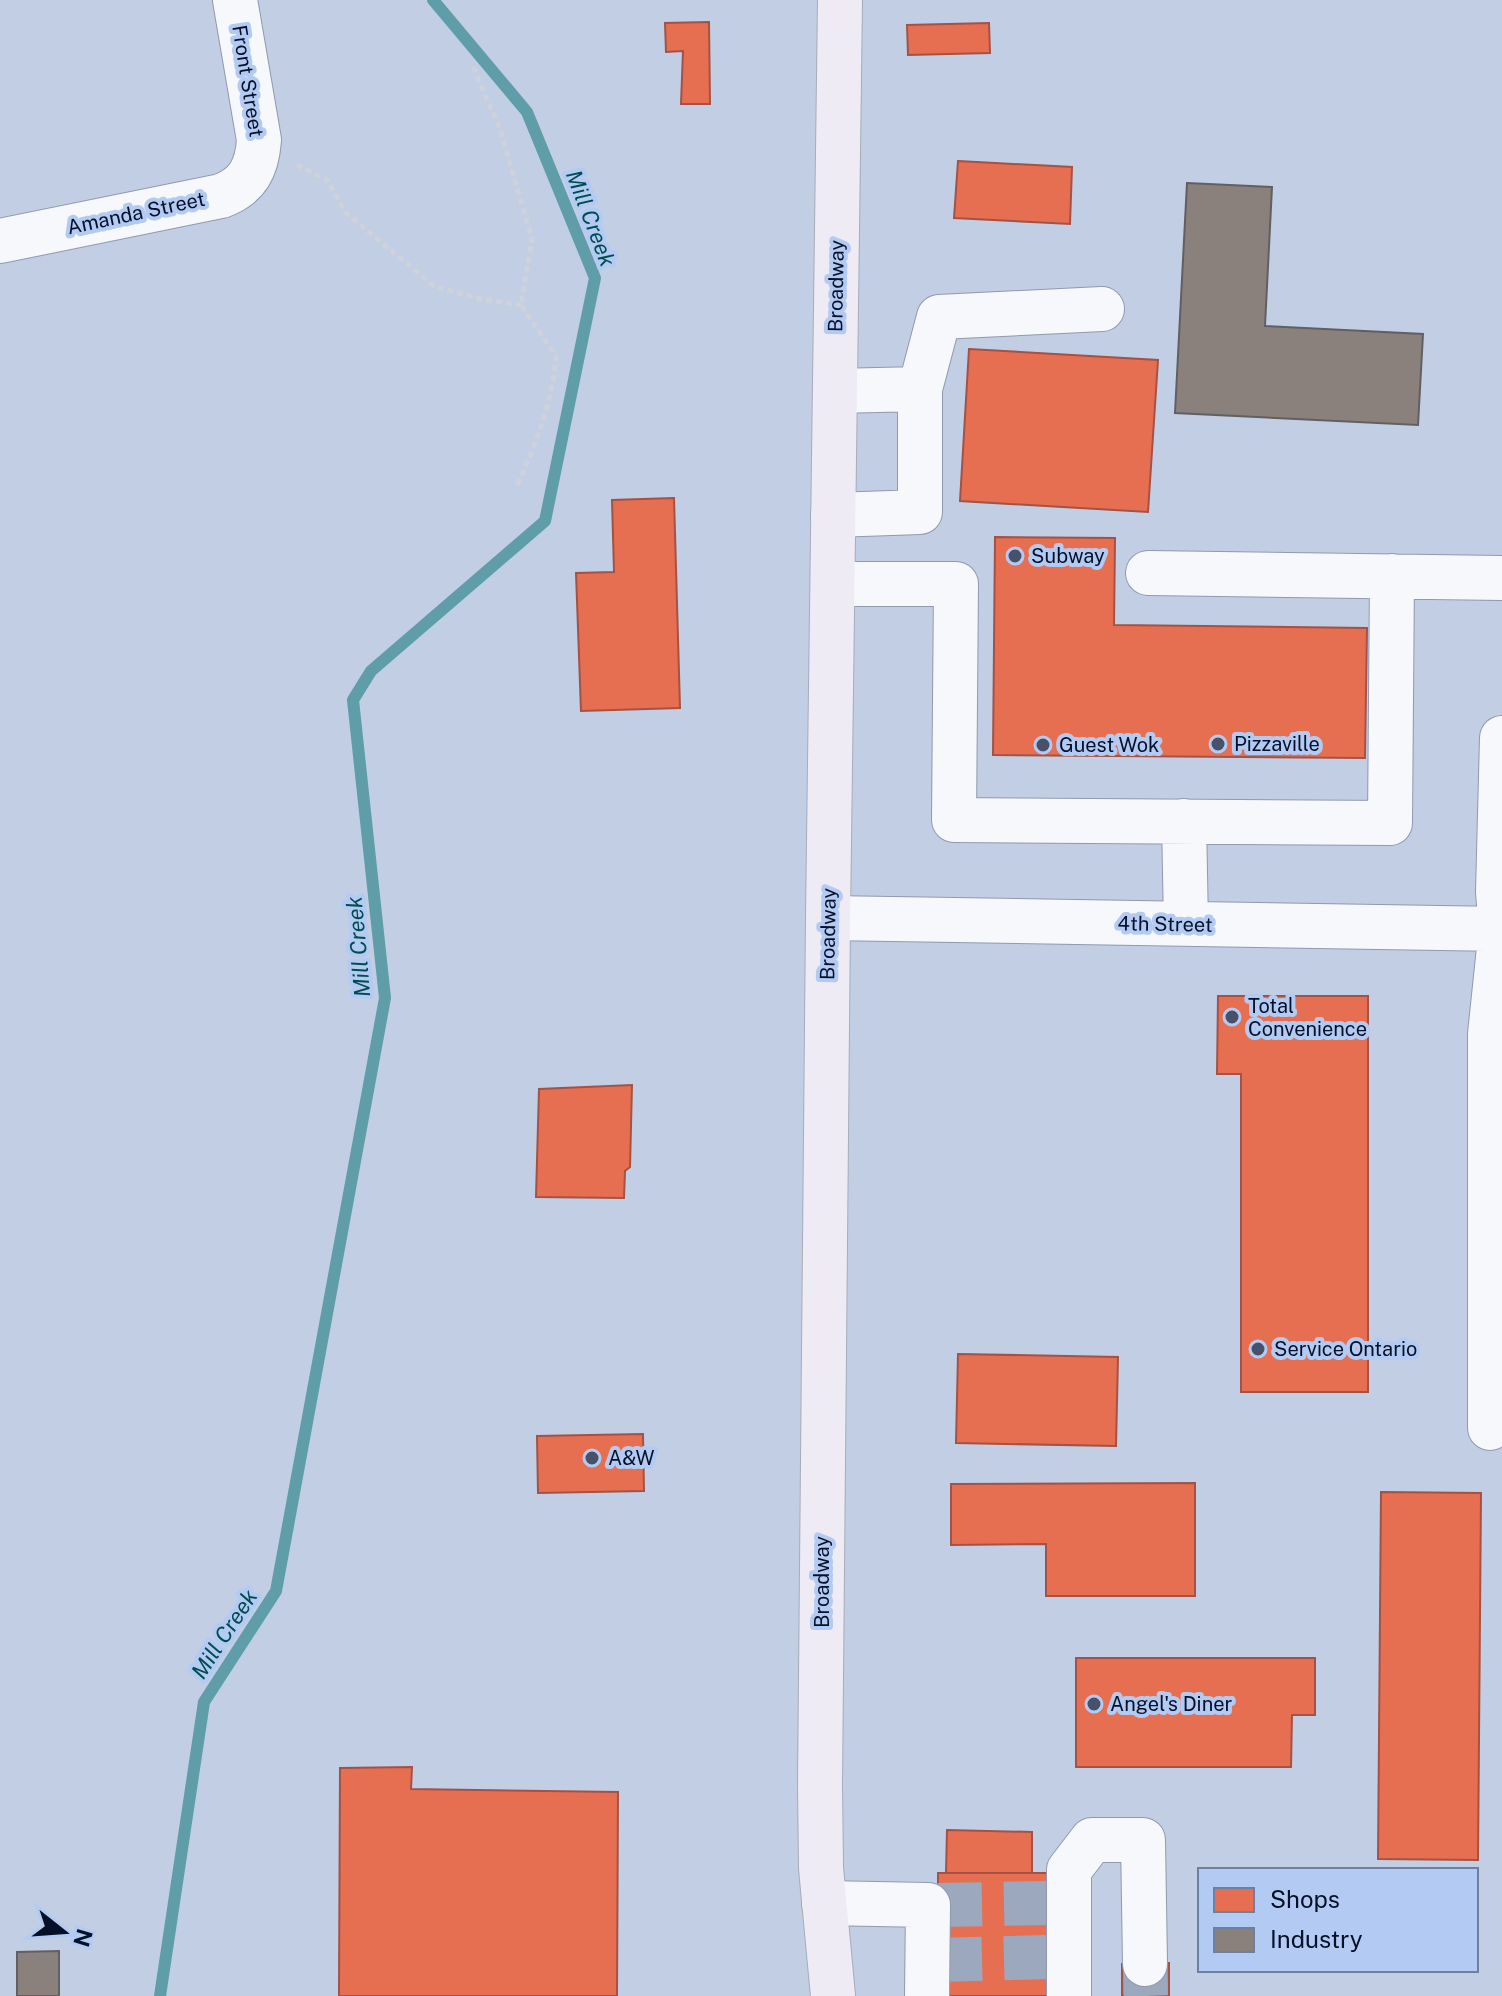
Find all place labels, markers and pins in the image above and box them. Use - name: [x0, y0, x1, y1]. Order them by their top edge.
- place label: Subway: [1031, 544, 1105, 568]
- marker: Subway: [1006, 547, 1024, 565]
- place label: Pizzaville: [1234, 732, 1320, 756]
- place label: Guest Wok: [1059, 733, 1159, 757]
- marker: Pizzaville: [1209, 735, 1227, 753]
- marker: Guest Wok: [1034, 736, 1052, 754]
- place label: Total Convenience: [1248, 994, 1367, 1041]
- marker: Total Convenience: [1223, 1008, 1241, 1026]
- place label: Service Ontario: [1274, 1337, 1417, 1361]
- marker: Service Ontario: [1249, 1340, 1267, 1358]
- place label: A&W: [608, 1446, 655, 1470]
- marker: A&W: [583, 1449, 601, 1467]
- place label: Angel's Diner: [1110, 1692, 1233, 1716]
- marker: Angel's Diner: [1085, 1695, 1103, 1713]

